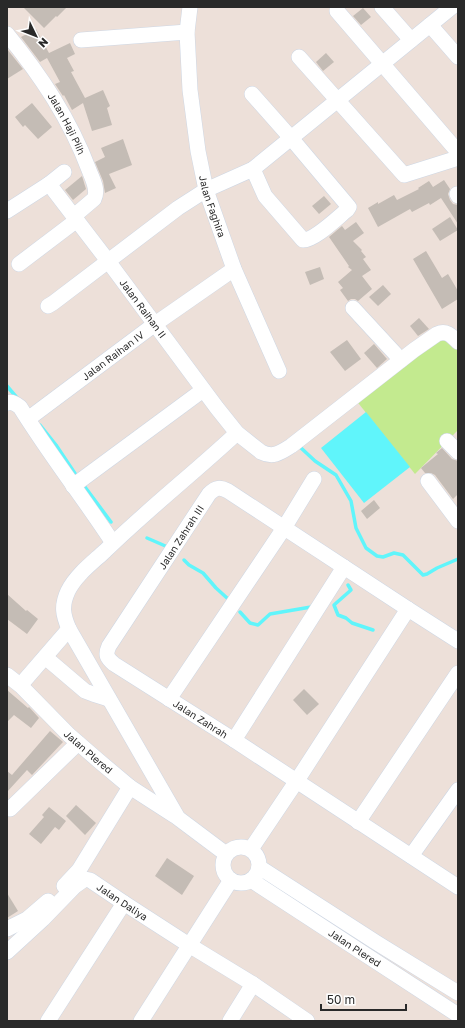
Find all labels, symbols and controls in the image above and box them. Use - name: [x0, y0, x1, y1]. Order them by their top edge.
- north arrow: [16, 16, 56, 56]
- text: N: [36, 36, 51, 51]
- street label: Jalan Haji Piih: [46, 91, 88, 156]
- street label: Jalan Faghira: [197, 174, 228, 239]
- street label: Jalan Raihan II: [117, 276, 169, 340]
- street label: Jalan Raihan IV: [80, 328, 146, 383]
- street label: Jalan Zahrah III: [156, 503, 206, 571]
- street label: Jalan Zahrah: [171, 697, 230, 741]
- street label: Jalan Plered: [62, 728, 115, 776]
- street label: Jalan Daliya: [95, 881, 150, 923]
- street label: Jalan Plered: [326, 926, 383, 969]
- scale bar: [321, 986, 406, 1012]
- text: 50 m: [327, 992, 355, 1007]

